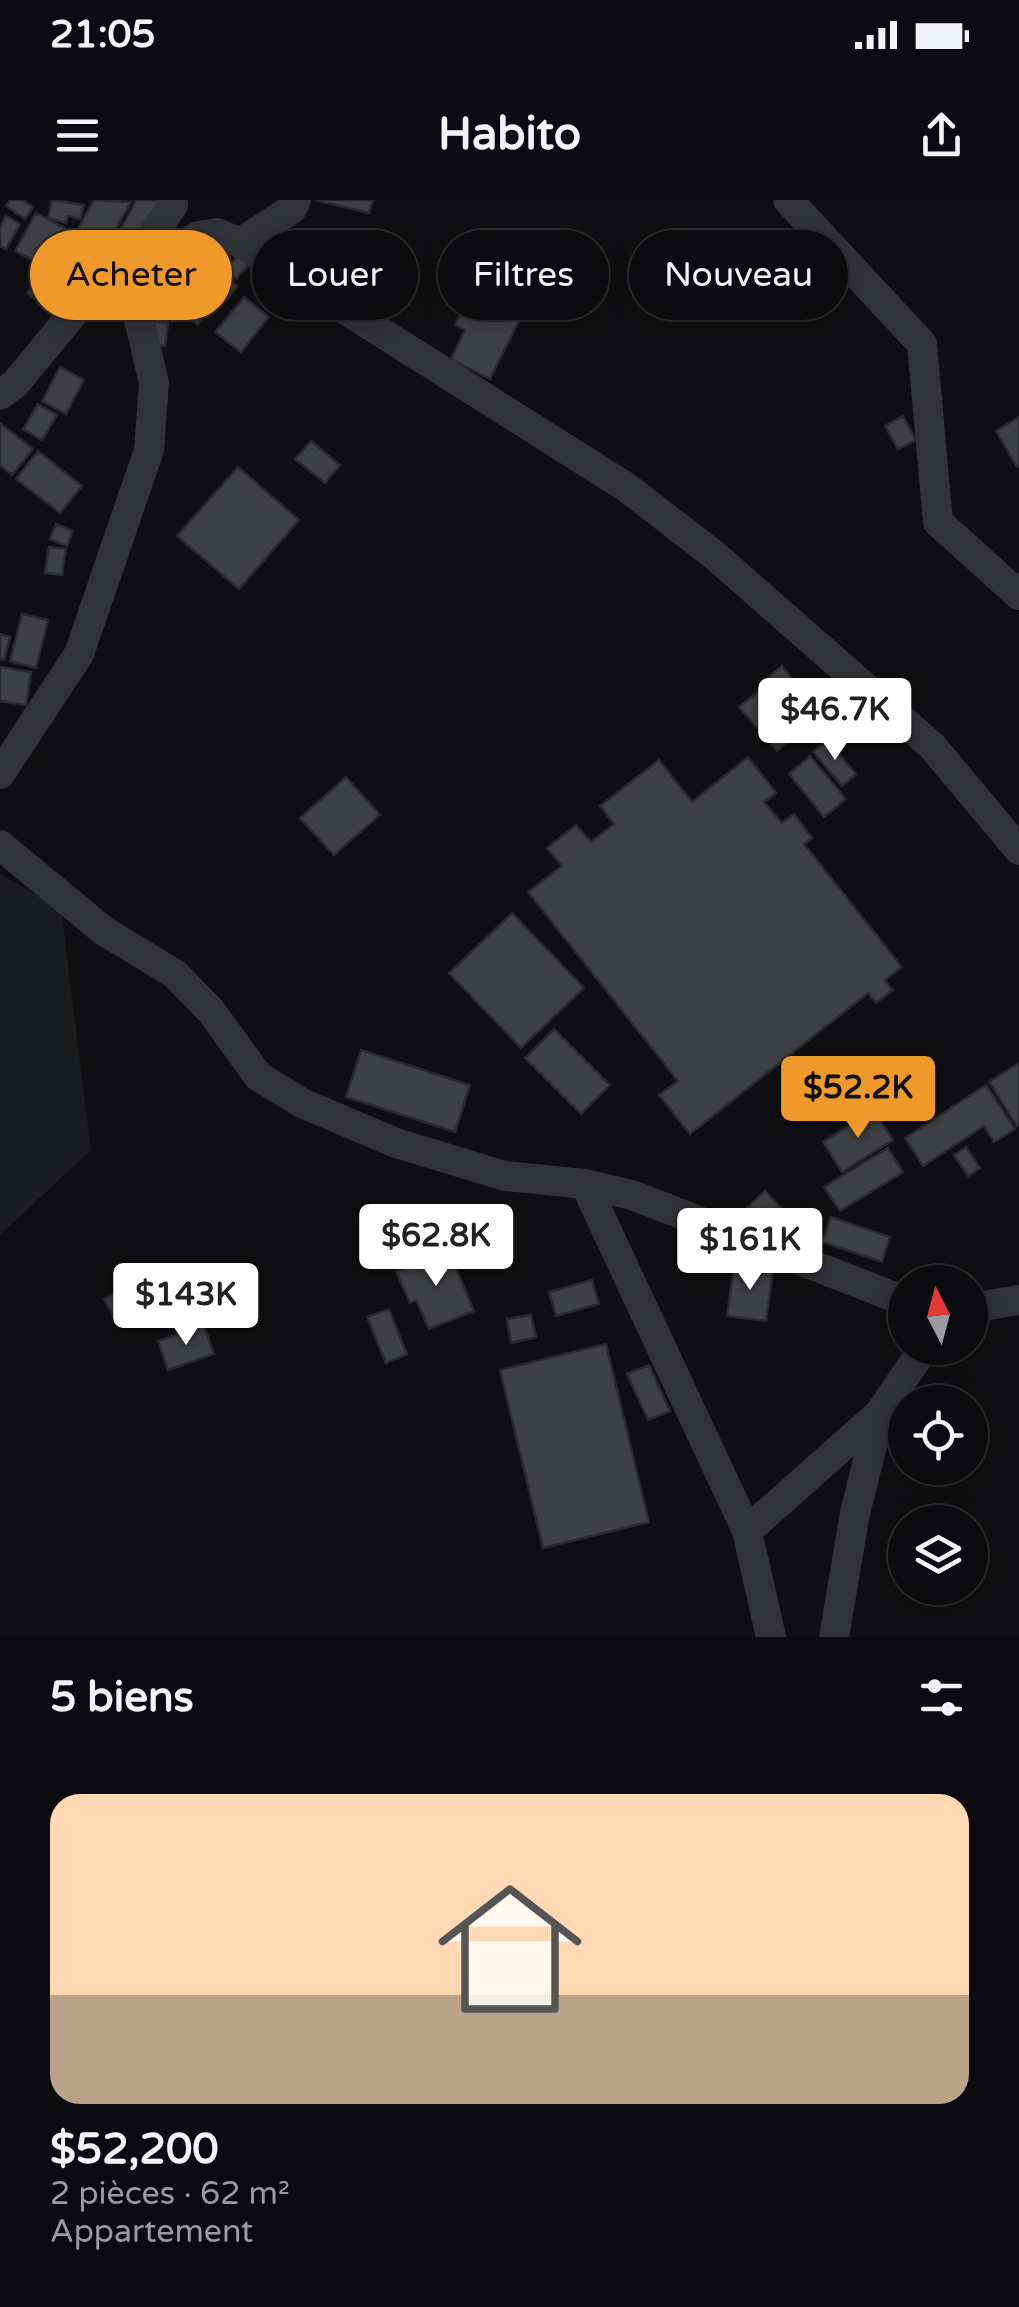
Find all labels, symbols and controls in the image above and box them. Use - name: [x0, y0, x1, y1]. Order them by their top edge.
- text: 21:05: [50, 12, 155, 58]
- icon: menu: [50, 108, 105, 163]
- text: Habito: [438, 108, 581, 162]
- icon: share: [914, 108, 969, 163]
- chip: Acheter: [30, 230, 232, 320]
- chip: Louer: [252, 230, 418, 320]
- chip: Filtres: [438, 230, 609, 320]
- chip: Nouveau: [629, 230, 848, 320]
- pin: $46.7K: [754, 678, 916, 763]
- text: $46.7K: [780, 691, 890, 729]
- pin: $52.2K: [777, 1056, 939, 1141]
- text: $52.2K: [803, 1069, 913, 1107]
- pin: $62.8K: [355, 1204, 517, 1289]
- pin: $161K: [680, 1208, 820, 1293]
- text: $62.8K: [381, 1217, 491, 1255]
- text: $161K: [699, 1221, 801, 1259]
- pin: $143K: [116, 1263, 256, 1348]
- north arrow: [888, 1265, 988, 1365]
- map controls: [888, 1265, 988, 1605]
- text: $143K: [135, 1276, 237, 1314]
- button: locate: [888, 1385, 988, 1485]
- button: layers: [888, 1505, 988, 1605]
- icon: filters: [914, 1670, 969, 1725]
- text: 5 biens: [50, 1672, 194, 1723]
- icon: home: [420, 1859, 600, 2039]
- text: $52,200: [50, 2124, 219, 2175]
- text: 2 pièces · 62 m²: [50, 2175, 290, 2213]
- text: Appartement: [50, 2213, 253, 2251]

